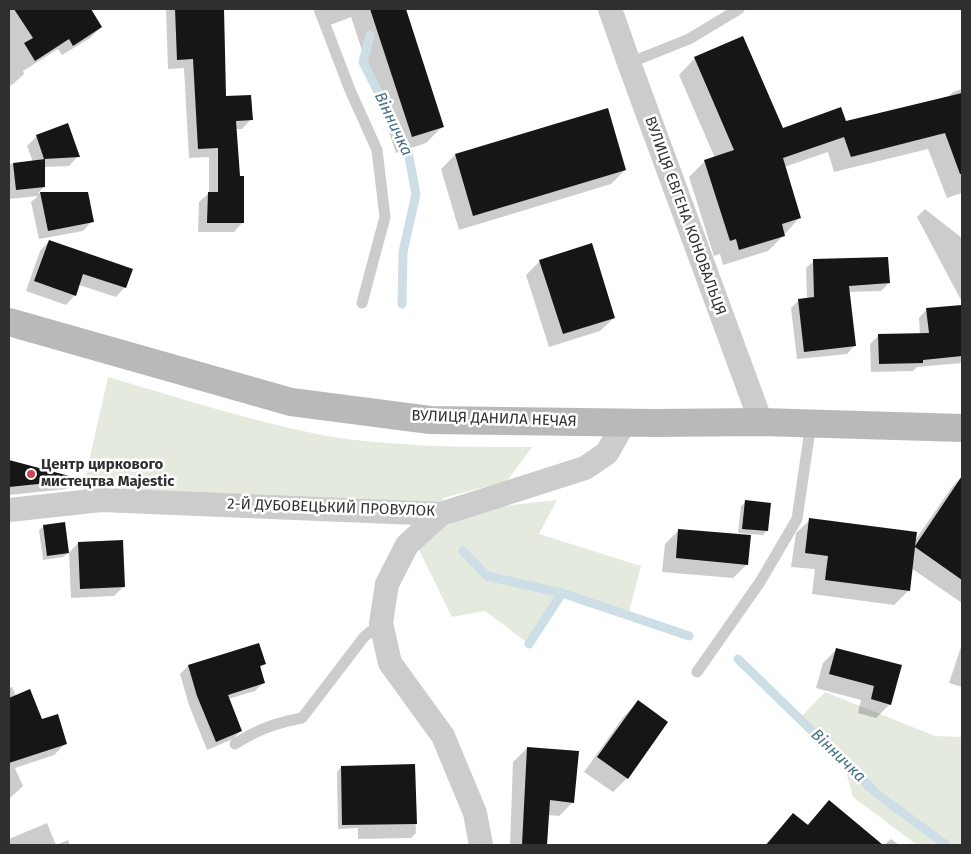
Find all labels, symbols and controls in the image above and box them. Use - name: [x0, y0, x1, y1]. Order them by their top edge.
- water label: Вінничка: [370, 89, 416, 159]
- street label: ВУЛИЦЯ ЄВГЕНА КОНОВАЛЬЦЯ: [641, 114, 729, 318]
- street label: ВУЛИЦЯ ДАНИЛА НЕЧАЯ: [411, 407, 577, 431]
- place label: Центр циркового мистецтва Majestic: [41, 456, 175, 491]
- marker: Центр циркового мистецтва Majestic: [25, 468, 37, 480]
- street label: 2-Й ДУБОВЕЦЬКИЙ ПРОВУЛОК: [227, 495, 435, 521]
- water label: Вінничка: [807, 725, 869, 787]

